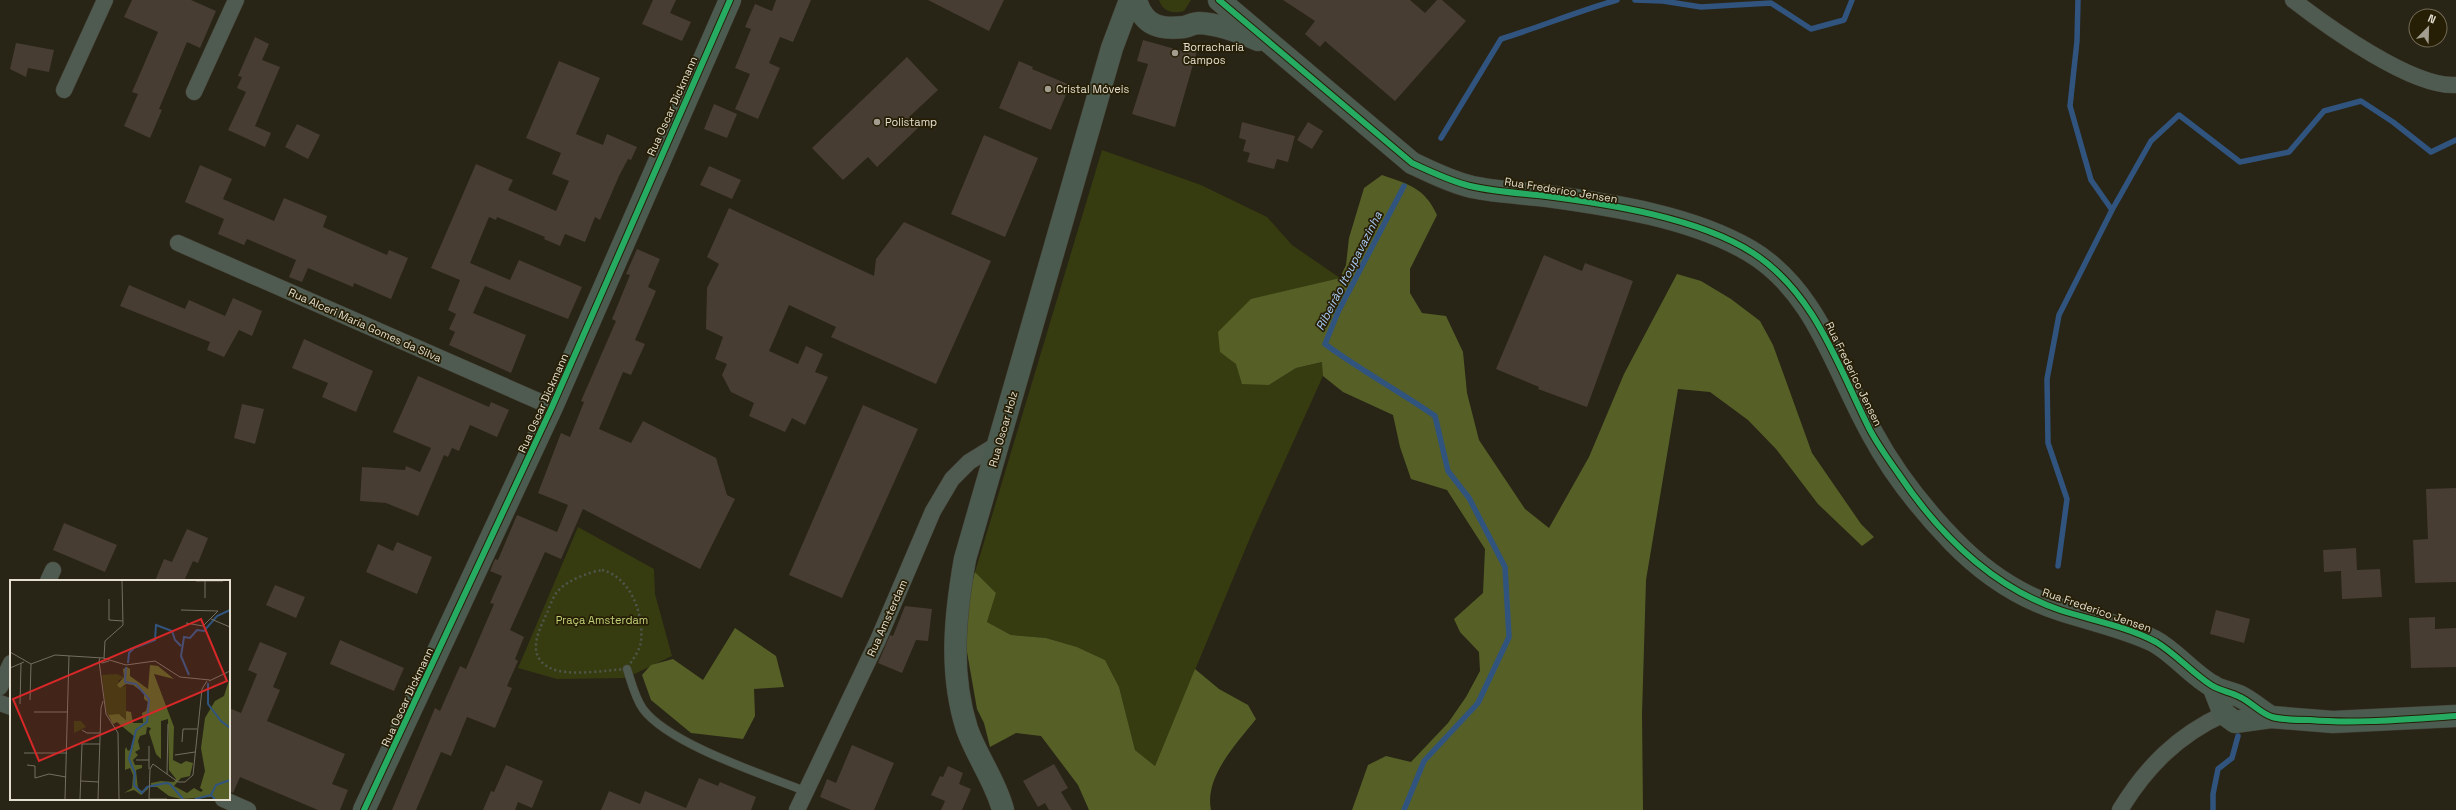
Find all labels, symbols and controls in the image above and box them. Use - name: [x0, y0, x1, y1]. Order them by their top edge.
- north arrow: [2408, 8, 2448, 48]
- text: N: [2426, 11, 2438, 27]
- place label: Borracharia Campos: [1183, 40, 1245, 67]
- marker: Borracharia Campos: [1170, 48, 1180, 58]
- street label: Rua Oscar Dickmann: [644, 54, 700, 158]
- place label: Cristal Móveis: [1056, 82, 1129, 96]
- marker: Cristal Móveis: [1043, 84, 1053, 94]
- place label: Polistamp: [885, 115, 937, 129]
- marker: Polistamp: [872, 117, 882, 127]
- street label: Rua Frederico Jensen: [1503, 174, 1619, 206]
- water label: Ribeirão Itoupavazinha: [1312, 209, 1386, 333]
- street label: Rua Alceri Maria Gomes da Silva: [286, 285, 444, 365]
- street label: Rua Frederico Jensen: [1823, 320, 1885, 428]
- street label: Rua Oscar Dickmann: [515, 351, 571, 455]
- street label: Rua Oscar Holz: [985, 389, 1021, 469]
- street label: Rua Amsterdam: [864, 577, 910, 659]
- inset map: [10, 580, 230, 800]
- street label: Rua Frederico Jensen: [2041, 585, 2153, 635]
- park label: Praça Amsterdam: [556, 613, 648, 627]
- street label: Rua Oscar Dickmann: [378, 645, 436, 749]

